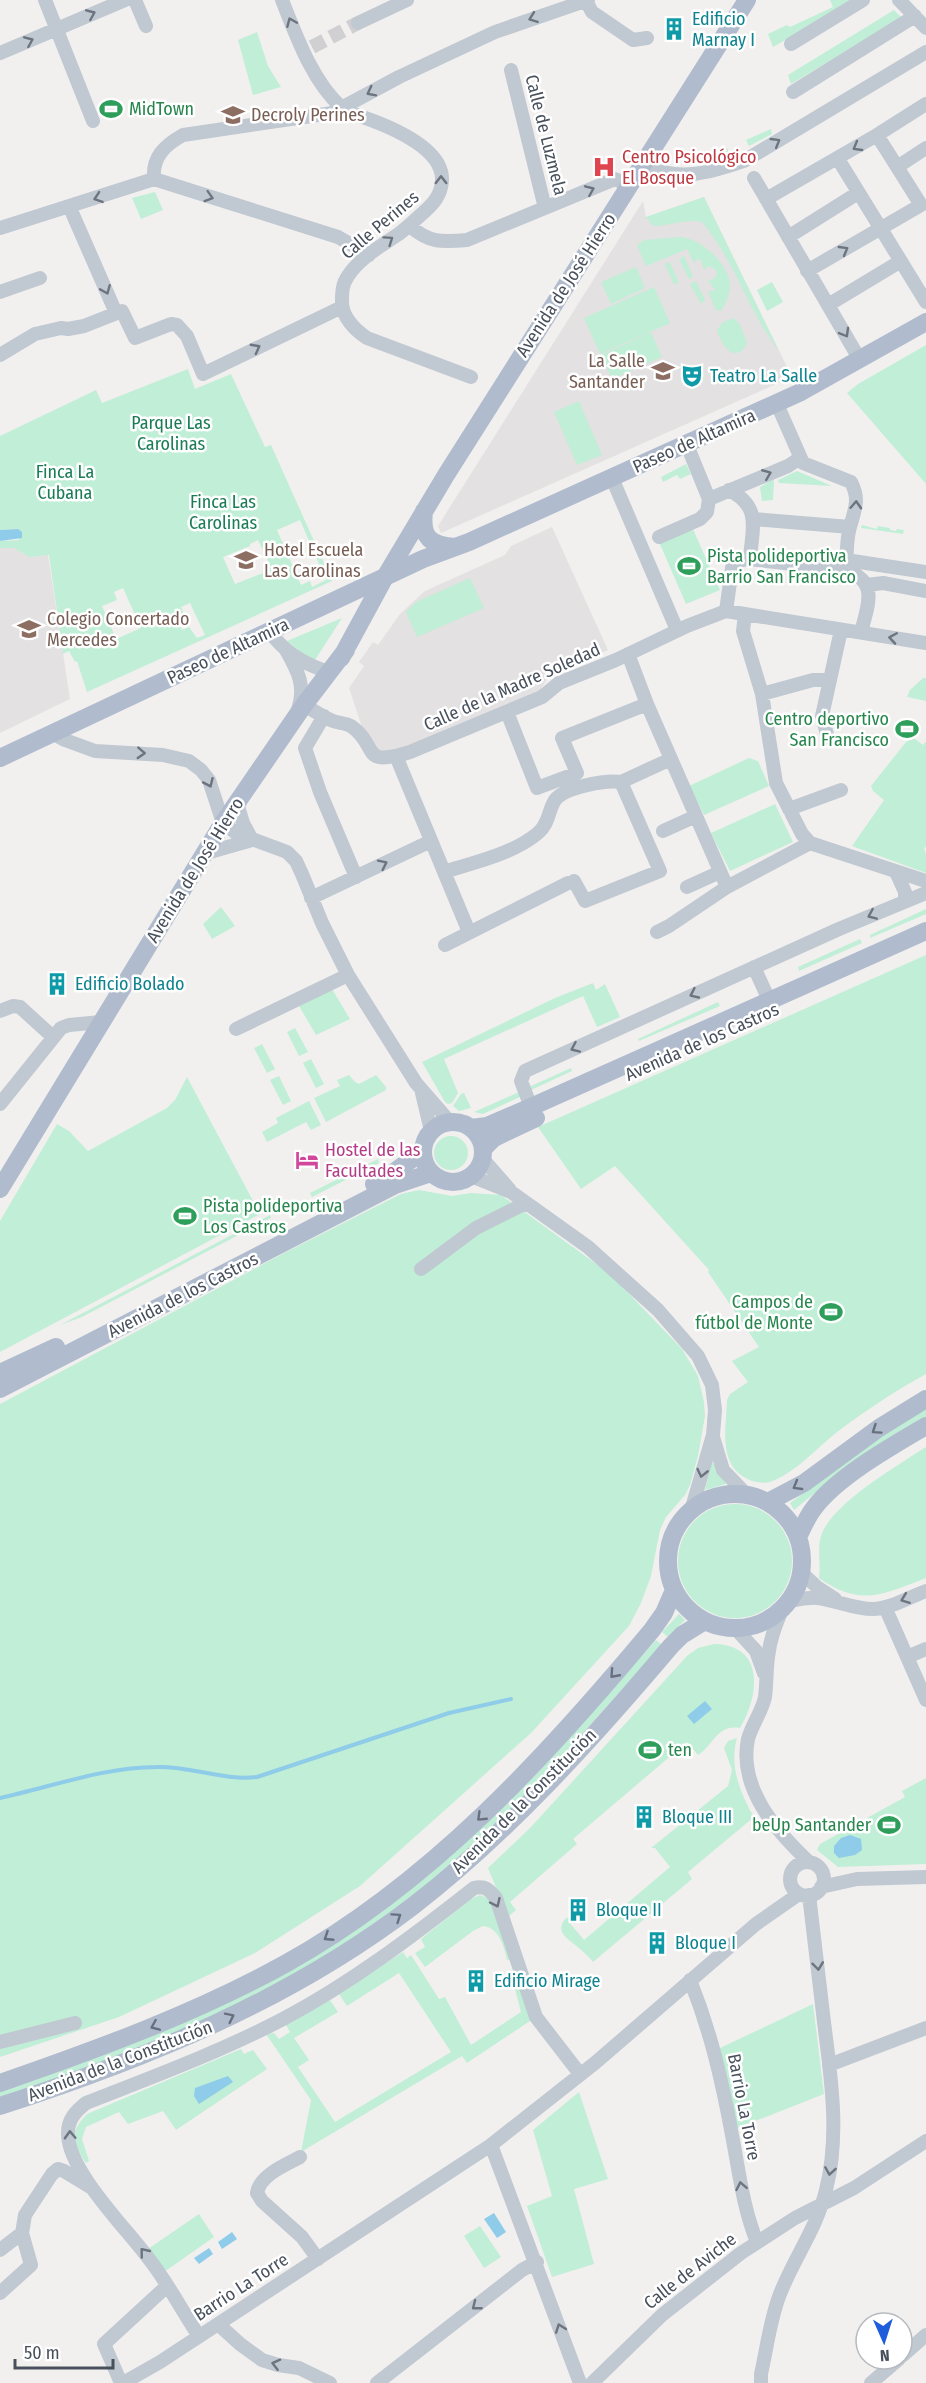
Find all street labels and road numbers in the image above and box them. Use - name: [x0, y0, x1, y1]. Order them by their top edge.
- street label: Calle de Luzmela: [520, 72, 572, 198]
- street label: Calle Perines: [337, 186, 424, 264]
- street label: Avenida de José Hierro: [511, 209, 621, 361]
- street label: Paseo de Altamira: [629, 404, 759, 478]
- street label: Paseo de Altamira: [164, 613, 293, 689]
- street label: Calle de la Madre Soledad: [420, 638, 604, 736]
- street label: Avenida de José Hierro: [141, 793, 249, 947]
- street label: Avenida de los Castros: [622, 998, 783, 1086]
- street label: Avenida de los Castros: [104, 1247, 262, 1342]
- street label: Avenida de la Constitución: [447, 1724, 601, 1878]
- street label: Avenida de la Constitución: [25, 2016, 215, 2106]
- street label: Barrio La Torre: [723, 2052, 765, 2162]
- street label: Calle de Aviche: [639, 2228, 741, 2314]
- street label: Barrio La Torre: [190, 2248, 292, 2326]

